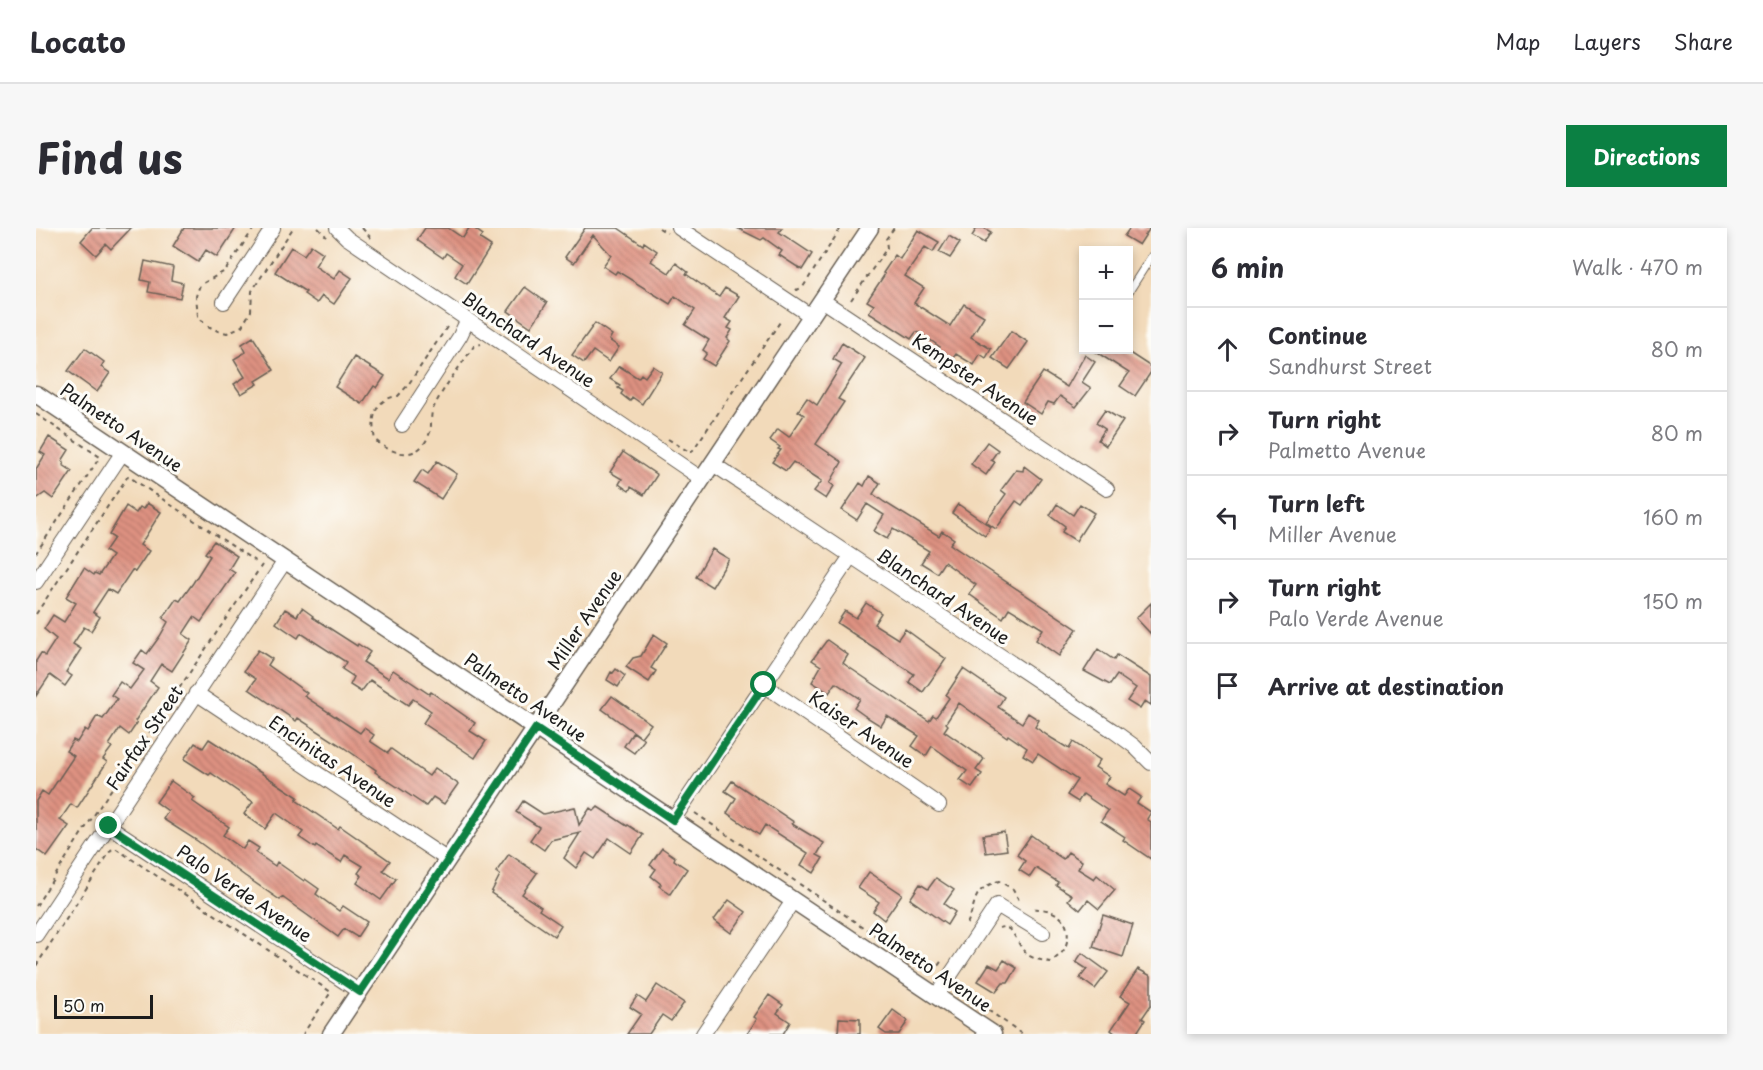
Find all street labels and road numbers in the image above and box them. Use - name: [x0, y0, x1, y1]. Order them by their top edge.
- street label: Blanchard Avenue: [457, 284, 601, 393]
- street label: Kempster Avenue: [907, 326, 1045, 431]
- street label: Palmetto Avenue: [55, 376, 188, 478]
- street label: Blanchard Avenue: [872, 541, 1016, 650]
- street label: Miller Avenue: [540, 563, 628, 675]
- street label: Palmetto Avenue: [459, 646, 592, 748]
- street label: Fairfax Street: [99, 679, 189, 795]
- street label: Kaiser Avenue: [804, 684, 920, 774]
- street label: Encinitas Avenue: [264, 708, 402, 813]
- street label: Palo Verde Avenue: [172, 837, 318, 948]
- street label: Palmetto Avenue: [864, 916, 997, 1018]

